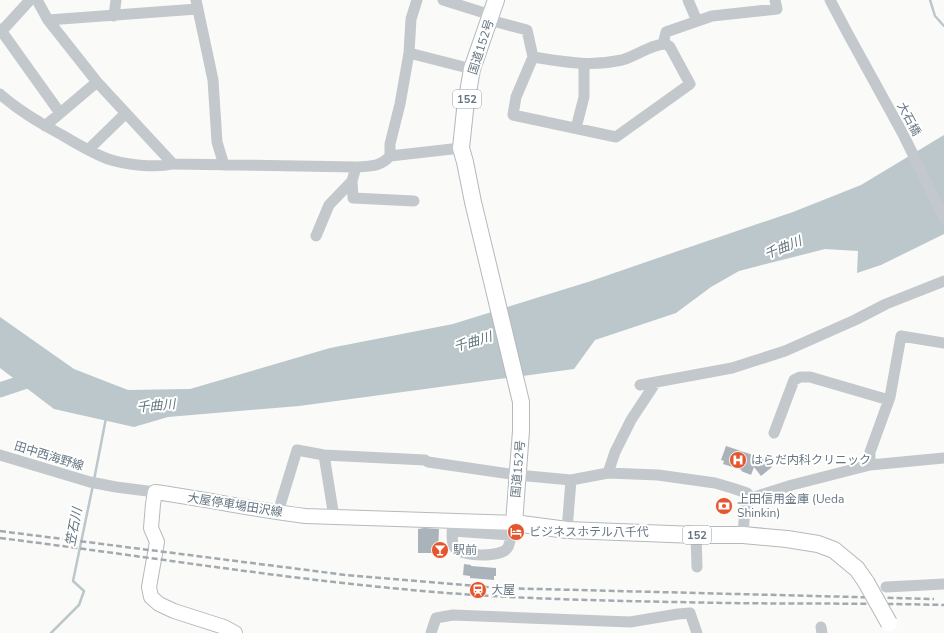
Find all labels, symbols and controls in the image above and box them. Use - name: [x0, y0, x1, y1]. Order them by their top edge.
- street label: 国道152号: [464, 17, 498, 77]
- road number: 152: [453, 90, 481, 108]
- street label: 大石橋: [893, 99, 925, 139]
- water label: 千曲川: [762, 232, 806, 264]
- water label: 千曲川: [452, 327, 496, 356]
- water label: 千曲川: [136, 395, 178, 417]
- street label: 田中西海野線: [12, 438, 86, 474]
- street label: 国道152号: [508, 440, 528, 498]
- hospital icon: はらだ内科クリニック: [728, 450, 748, 470]
- place label: はらだ内科クリニック: [751, 452, 871, 468]
- street label: 大屋停車場田沢線: [186, 490, 284, 520]
- place label: 上田信用金庫 (Ueda Shinkin): [737, 491, 844, 521]
- bank icon: 上田信用金庫 (Ueda Shinkin): [714, 496, 734, 516]
- water label: 笠石川: [61, 504, 87, 548]
- hotel icon: ビジネスホテル八千代: [506, 522, 526, 542]
- place label: ビジネスホテル八千代: [529, 524, 649, 540]
- road number: 152: [683, 526, 711, 544]
- bar icon: 駅前: [430, 540, 450, 560]
- place label: 駅前: [453, 542, 477, 558]
- station icon: 大屋: [468, 580, 488, 600]
- place label: 大屋: [491, 582, 515, 598]

